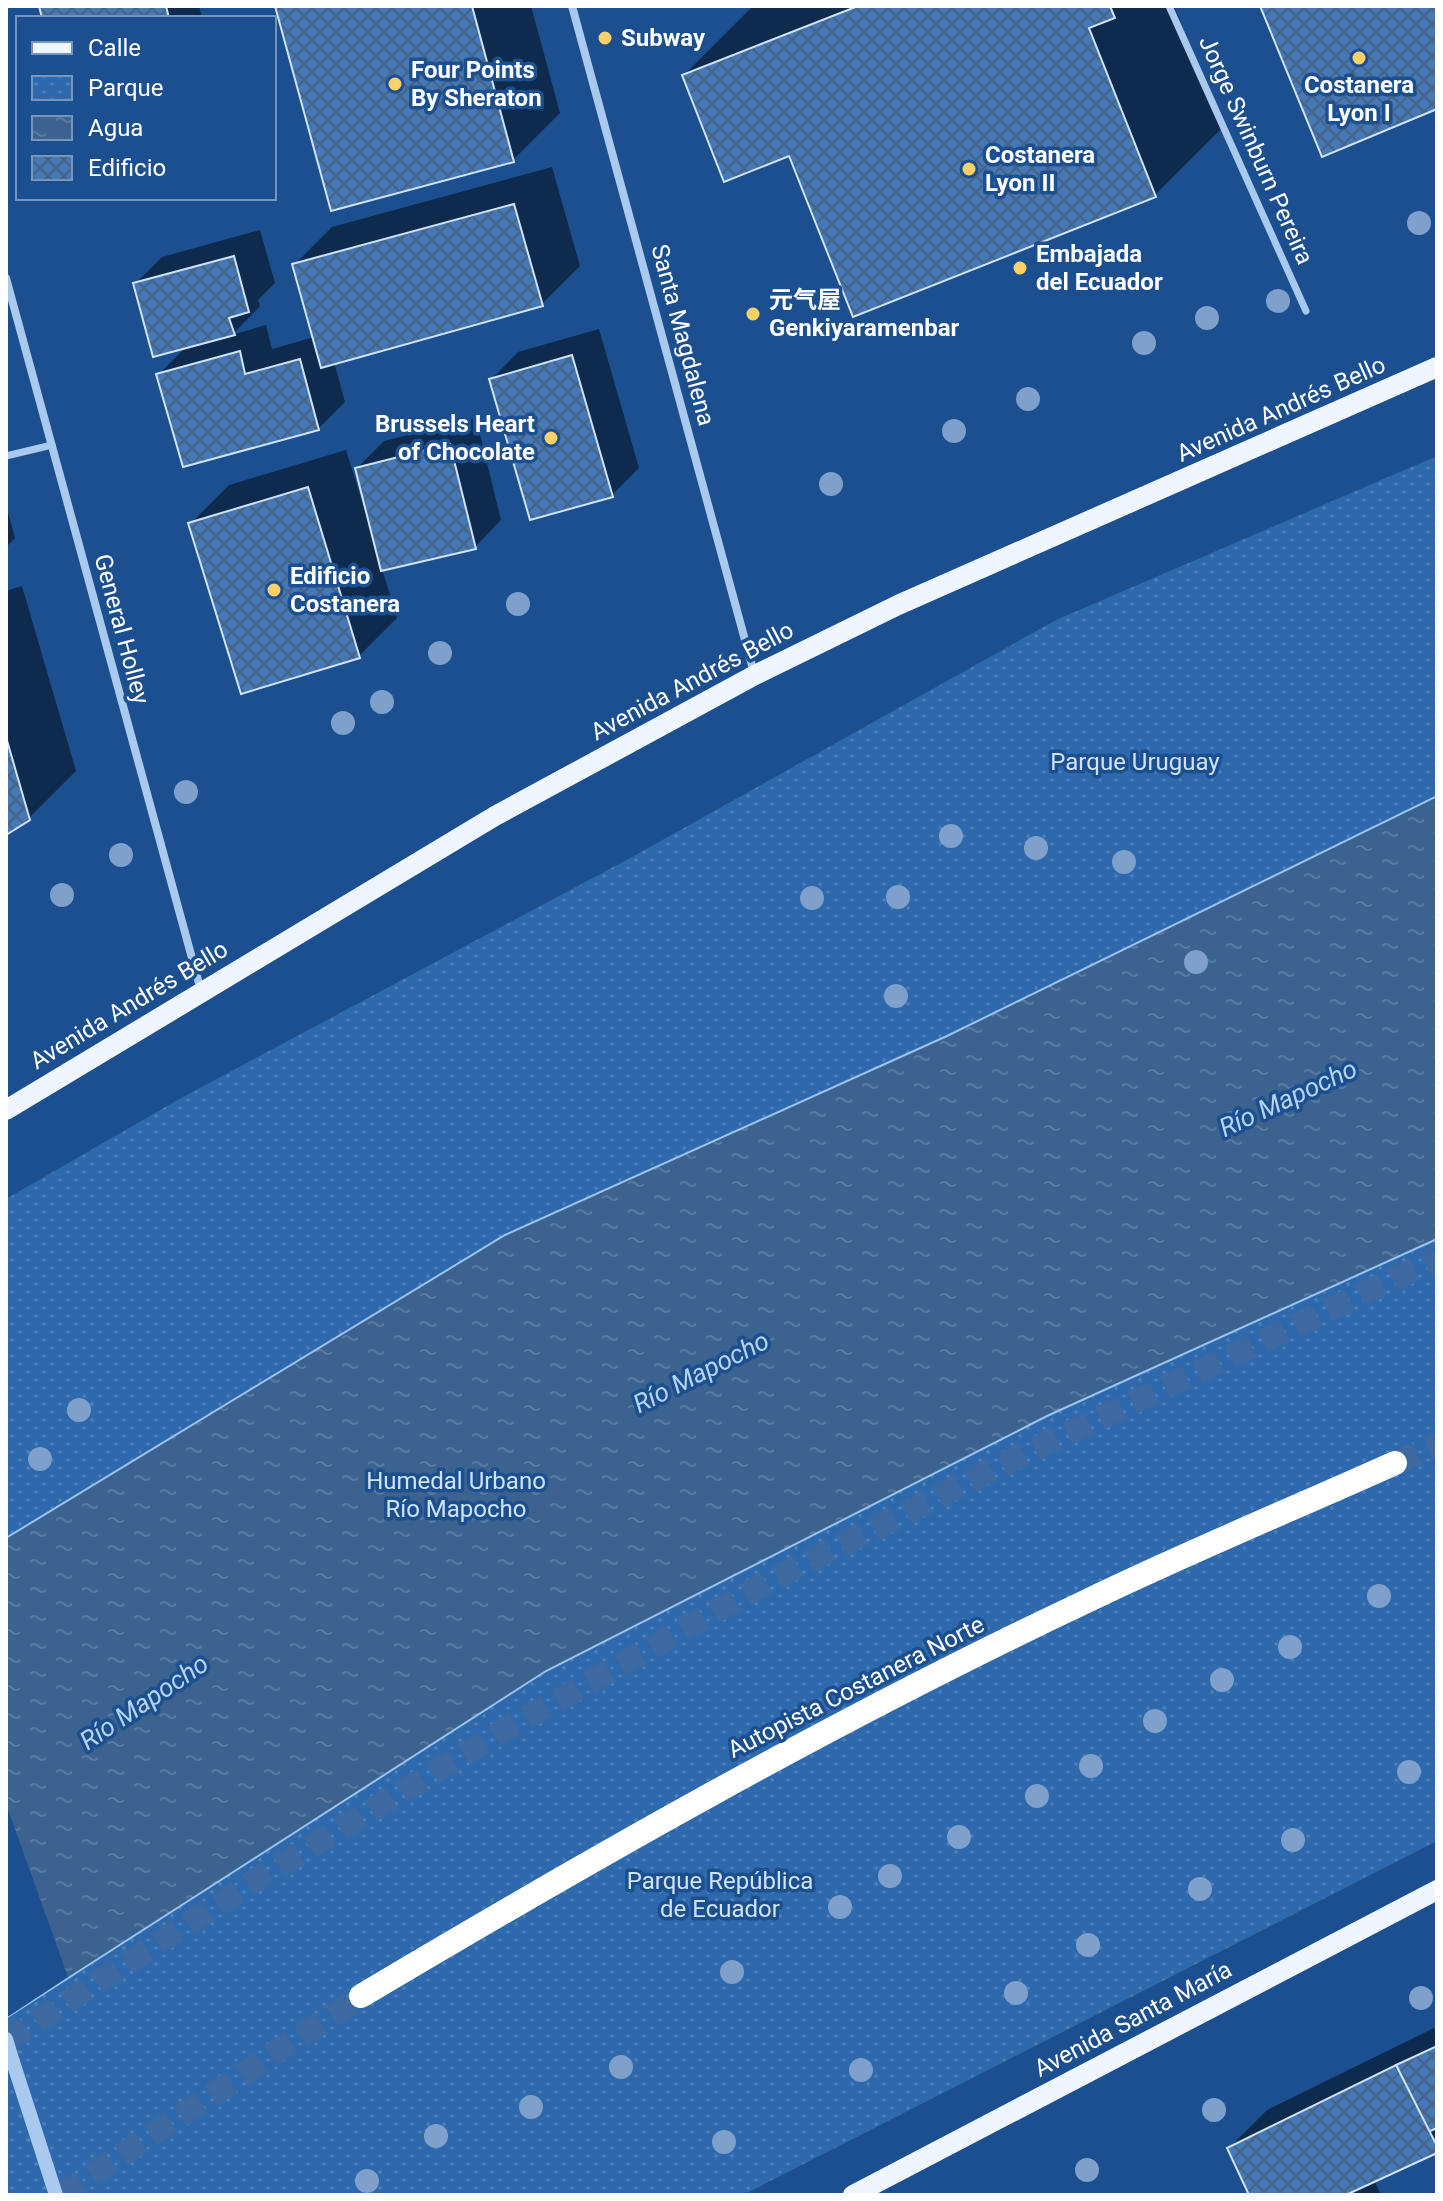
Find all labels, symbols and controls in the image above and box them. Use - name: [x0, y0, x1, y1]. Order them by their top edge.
- legend: [16, 16, 276, 200]
- place label: Subway: [621, 24, 706, 52]
- marker: Subway: [596, 29, 614, 47]
- street label: Jorge Swinburn Pereira: [1193, 31, 1319, 269]
- text: Calle: [88, 34, 141, 62]
- marker: Costanera Lyon I: [1350, 49, 1368, 67]
- place label: Four Points By Sheraton: [411, 56, 542, 112]
- place label: Costanera Lyon I: [1304, 71, 1414, 127]
- text: Parque: [88, 74, 164, 102]
- marker: Four Points By Sheraton: [386, 75, 404, 93]
- text: Agua: [88, 114, 143, 142]
- place label: Costanera Lyon II: [985, 141, 1095, 197]
- text: Edificio: [88, 154, 166, 182]
- marker: Costanera Lyon II: [960, 160, 978, 178]
- place label: Embajada del Ecuador: [1036, 240, 1163, 296]
- street label: Santa Magdalena: [645, 241, 721, 429]
- marker: Embajada del Ecuador: [1011, 259, 1029, 277]
- place label: 元气屋 Genkiyaramenbar: [769, 286, 959, 342]
- marker: 元气屋 Genkiyaramenbar: [744, 305, 762, 323]
- street label: Avenida Andrés Bello: [1172, 350, 1390, 468]
- place label: Brussels Heart of Chocolate: [375, 410, 535, 466]
- marker: Brussels Heart of Chocolate: [542, 429, 560, 447]
- street label: General Holley: [89, 551, 156, 708]
- place label: Edificio Costanera: [290, 562, 400, 618]
- marker: Edificio Costanera: [265, 581, 283, 599]
- street label: Avenida Andrés Bello: [586, 616, 798, 746]
- park label: Parque Uruguay: [1050, 748, 1220, 776]
- street label: Avenida Andrés Bello: [25, 935, 233, 1075]
- water label: Río Mapocho: [1214, 1053, 1362, 1143]
- water label: Río Mapocho: [628, 1325, 774, 1419]
- park label: Humedal Urbano Río Mapocho: [366, 1467, 546, 1523]
- street label: Autopista Costanera Norte: [723, 1610, 989, 1764]
- water label: Río Mapocho: [74, 1648, 214, 1756]
- park label: Parque República de Ecuador: [627, 1867, 813, 1923]
- street label: Avenida Santa María: [1030, 1955, 1236, 2083]

